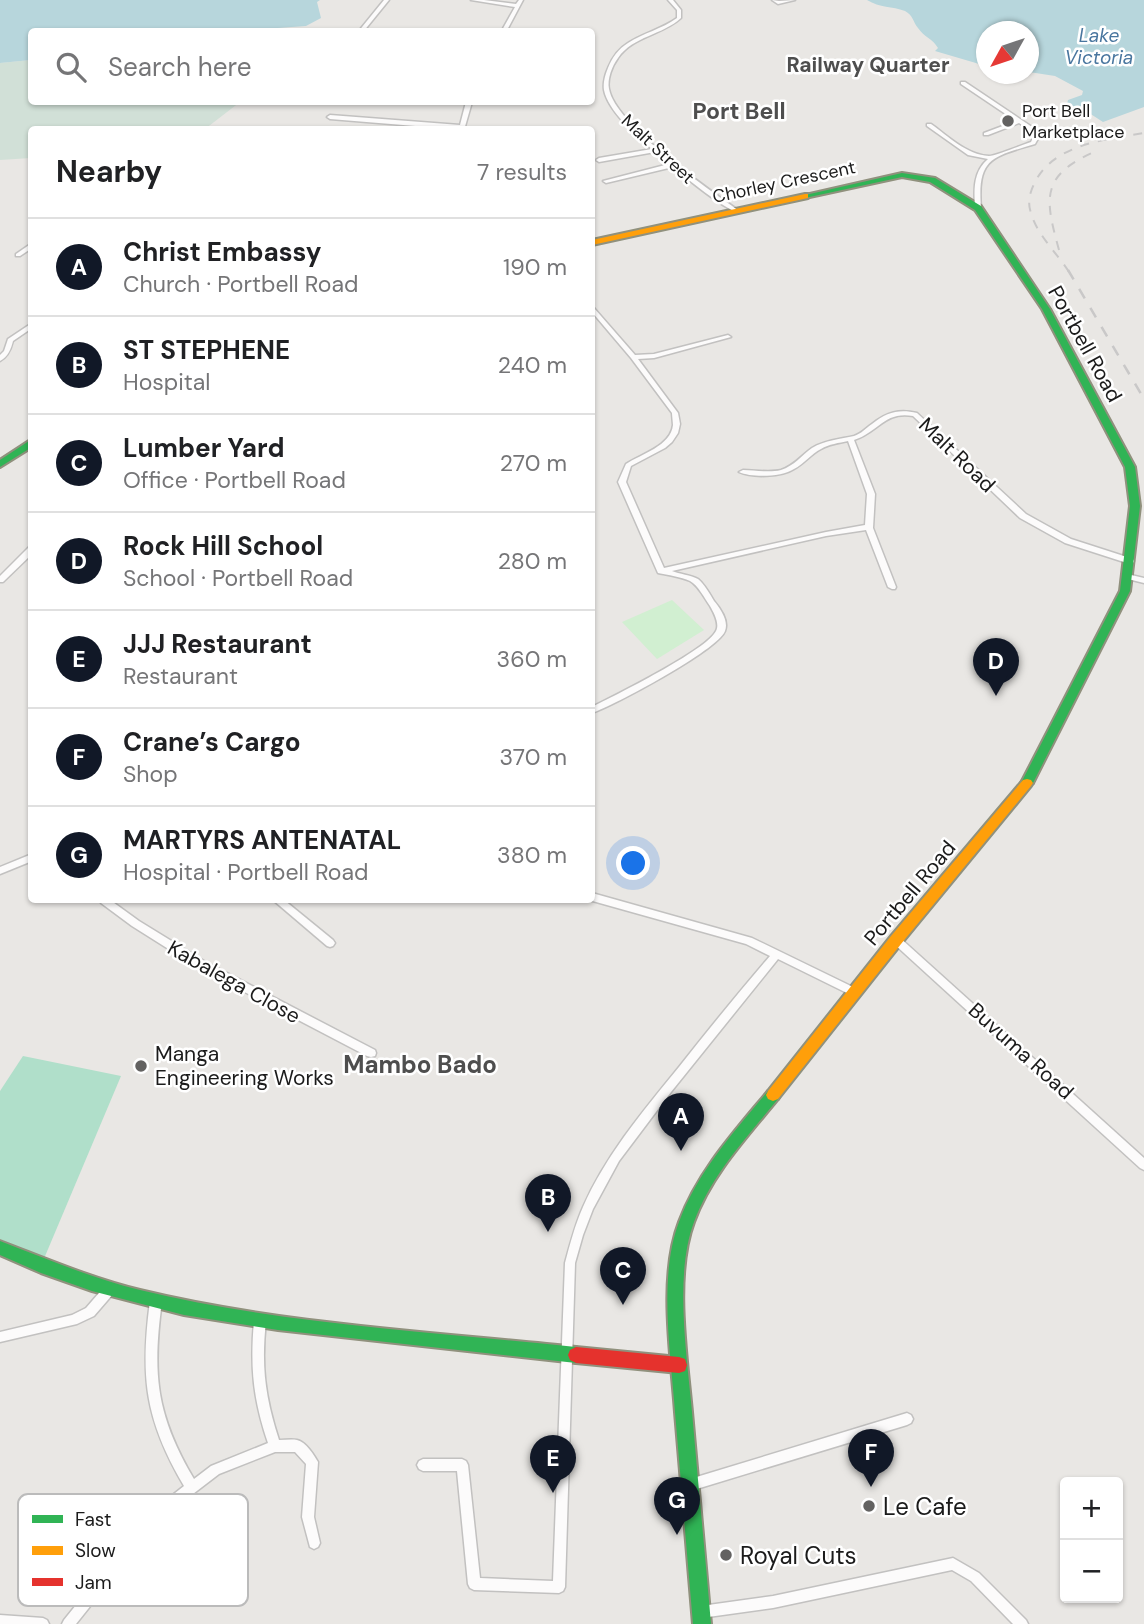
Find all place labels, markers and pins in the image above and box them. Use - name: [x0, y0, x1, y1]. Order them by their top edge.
- place label: Port Bell Marketplace: [1022, 99, 1125, 144]
- marker: Port Bell Marketplace: [1000, 113, 1016, 129]
- pin: D: [973, 638, 1019, 696]
- place label: Manga Engineering Works: [155, 1040, 334, 1092]
- marker: Manga Engineering Works: [133, 1058, 149, 1074]
- pin: A: [658, 1093, 704, 1151]
- pin: B: [525, 1174, 571, 1232]
- pin: C: [600, 1247, 646, 1305]
- pin: F: [848, 1429, 894, 1487]
- pin: E: [530, 1435, 576, 1493]
- pin: G: [654, 1477, 700, 1535]
- place label: Le Cafe: [883, 1491, 967, 1522]
- marker: Le Cafe: [861, 1498, 877, 1514]
- place label: Royal Cuts: [740, 1540, 857, 1571]
- marker: Royal Cuts: [718, 1547, 734, 1563]

